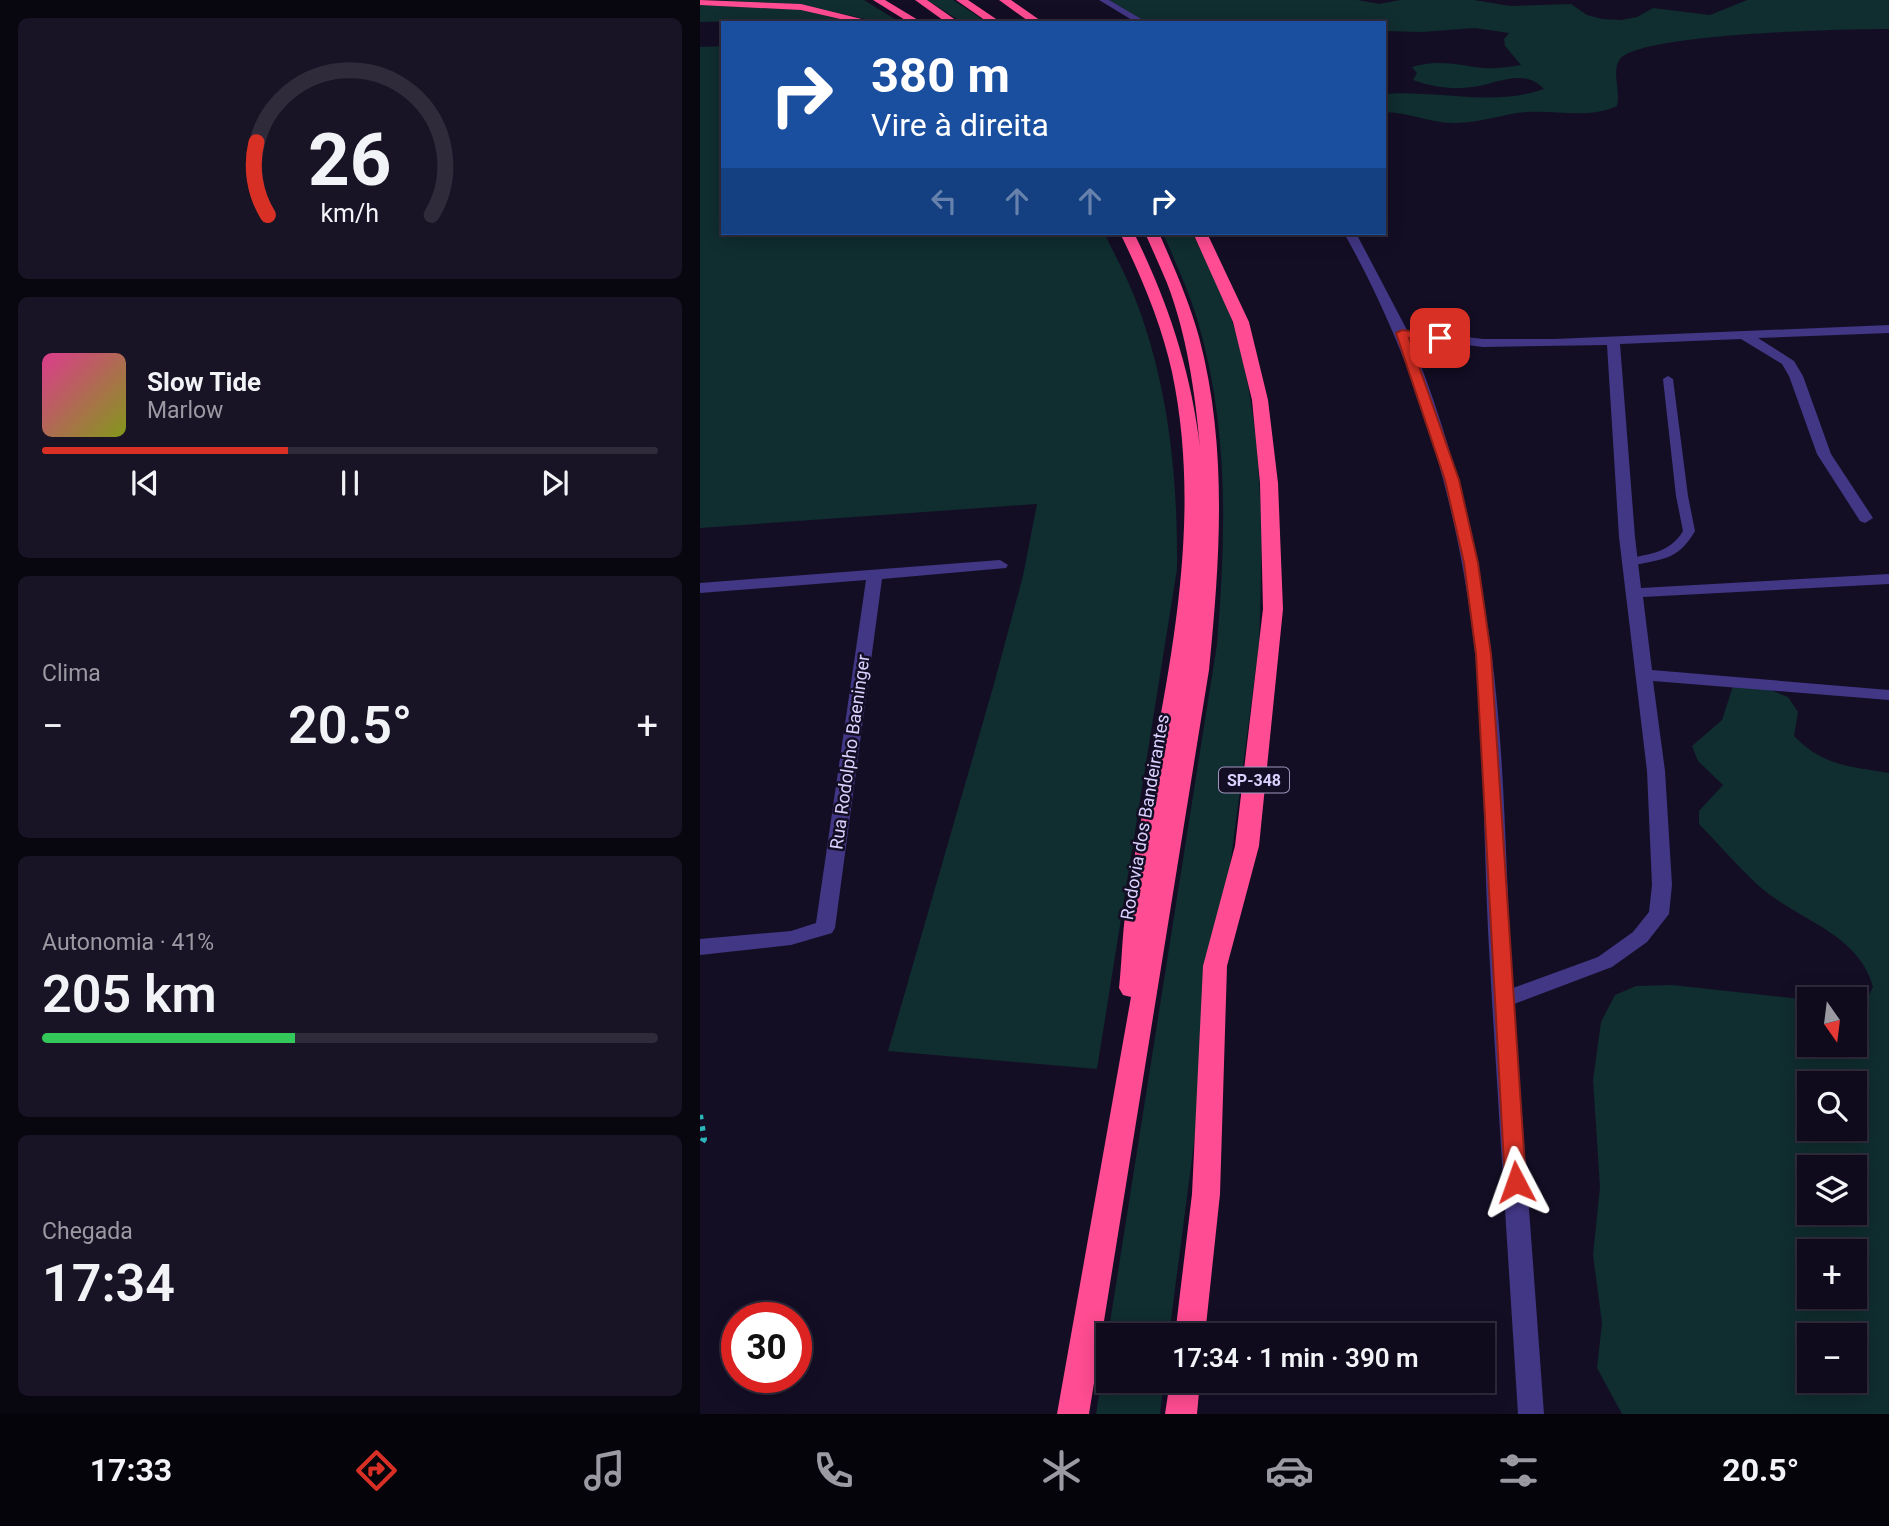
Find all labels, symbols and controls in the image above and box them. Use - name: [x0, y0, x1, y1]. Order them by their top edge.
- text: 380 m: [871, 47, 1010, 104]
- icon: right: [756, 49, 847, 140]
- text: Vire à direita: [871, 106, 1049, 144]
- text: 26: [308, 117, 392, 203]
- icon: left: [925, 182, 963, 220]
- icon: ahead: [998, 182, 1036, 220]
- icon: ahead: [1071, 182, 1109, 220]
- icon: right: [1144, 182, 1182, 220]
- text: km/h: [321, 198, 379, 227]
- pin: [1410, 308, 1470, 368]
- icon: arrive: [1421, 319, 1459, 357]
- text: Slow Tide: [147, 367, 261, 397]
- text: Marlow: [147, 397, 223, 424]
- icon: previous: [126, 464, 164, 502]
- icon: pause: [331, 464, 369, 502]
- icon: next: [536, 464, 574, 502]
- street label: Rua Rodolpho Baeninger: [825, 653, 874, 851]
- text: Clima: [42, 660, 101, 687]
- text: 20.5°: [288, 695, 412, 756]
- text: −: [42, 704, 64, 748]
- text: +: [636, 704, 658, 748]
- street label: Rodovia dos Bandeirantes: [1116, 712, 1173, 921]
- road number: SP-348: [1219, 768, 1289, 792]
- text: Autonomia · 41%: [42, 929, 214, 956]
- text: 205 km: [42, 964, 217, 1025]
- north arrow: [1797, 987, 1867, 1057]
- map controls: [1797, 987, 1867, 1393]
- button: search: [1797, 1071, 1867, 1141]
- position arrow: [1479, 1145, 1553, 1219]
- button: layers: [1797, 1155, 1867, 1225]
- text: Chegada: [42, 1218, 133, 1245]
- button: +: [1797, 1239, 1867, 1309]
- text: 17:34: [42, 1253, 175, 1314]
- speed limit sign: 30: [721, 1302, 812, 1393]
- button: −: [1797, 1323, 1867, 1393]
- text: 17:34 · 1 min · 390 m: [1172, 1343, 1419, 1373]
- icon: directions: [352, 1446, 401, 1495]
- icon: music: [580, 1446, 629, 1495]
- icon: phone: [809, 1446, 858, 1495]
- icon: climate: [1037, 1446, 1086, 1495]
- icon: car: [1265, 1446, 1314, 1495]
- icon: filters: [1494, 1446, 1543, 1495]
- text: 17:33: [90, 1451, 172, 1489]
- text: 20.5°: [1722, 1451, 1799, 1489]

